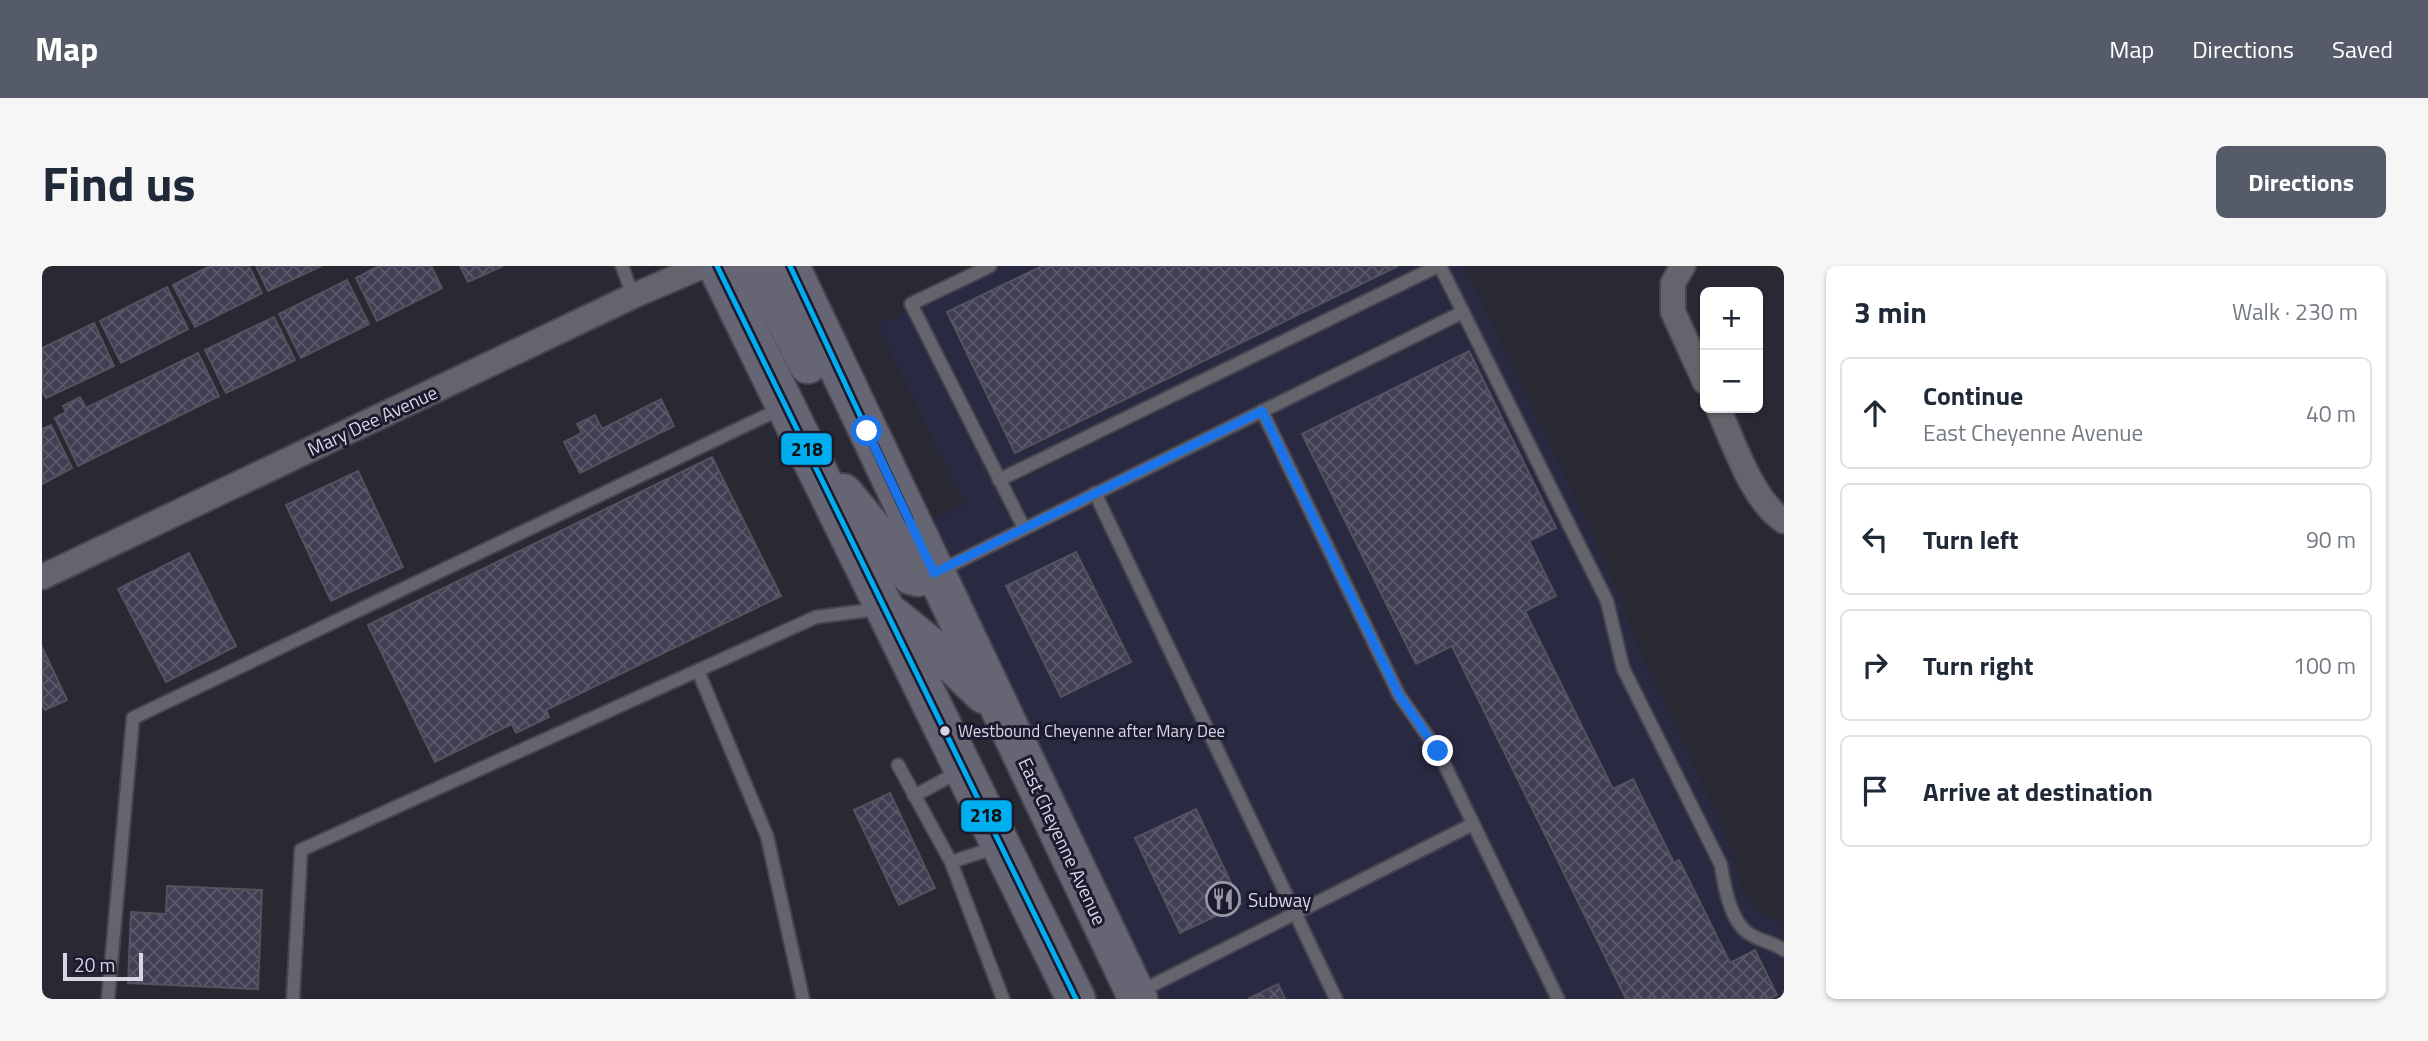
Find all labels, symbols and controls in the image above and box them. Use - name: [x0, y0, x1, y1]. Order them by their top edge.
- text: Map: [35, 24, 98, 74]
- text: Map: [2109, 31, 2154, 67]
- text: Directions: [2192, 31, 2294, 67]
- text: Saved: [2332, 31, 2393, 67]
- text: Find us: [42, 145, 196, 220]
- button: Directions: [2216, 146, 2386, 218]
- map controls: [1700, 287, 1763, 413]
- button: +: [1700, 287, 1763, 350]
- text: 3 min: [1854, 289, 1927, 335]
- text: Walk · 230 m: [2232, 294, 2358, 329]
- button: −: [1700, 350, 1763, 413]
- text: Continue: [1923, 376, 2023, 415]
- street label: Mary Dee Avenue: [302, 377, 442, 463]
- icon: ahead: [1856, 394, 1894, 432]
- text: 40 m: [2306, 396, 2356, 431]
- route start: [851, 415, 882, 446]
- text: East Cheyenne Avenue: [1923, 415, 2143, 450]
- line badge: 218: [780, 432, 833, 466]
- text: 218: [791, 434, 823, 463]
- icon: left: [1856, 520, 1894, 558]
- text: Turn left: [1923, 520, 2018, 559]
- text: 90 m: [2306, 522, 2356, 557]
- icon: right: [1856, 646, 1894, 684]
- text: Turn right: [1923, 646, 2034, 685]
- text: 100 m: [2293, 648, 2356, 683]
- place label: Westbound Cheyenne after Mary Dee: [958, 718, 1225, 744]
- marker: Westbound Cheyenne after Mary Dee: [938, 724, 952, 738]
- route end: [1422, 735, 1453, 766]
- street label: East Cheyenne Avenue: [1011, 752, 1115, 930]
- icon: arrive: [1856, 772, 1894, 810]
- text: Arrive at destination: [1923, 772, 2153, 811]
- line badge: 218: [960, 799, 1013, 833]
- text: 218: [970, 800, 1002, 829]
- restaurant icon: Subway: [1204, 880, 1242, 918]
- place label: Subway: [1248, 885, 1311, 914]
- scale bar: [63, 950, 144, 982]
- text: 20 m: [74, 950, 115, 979]

